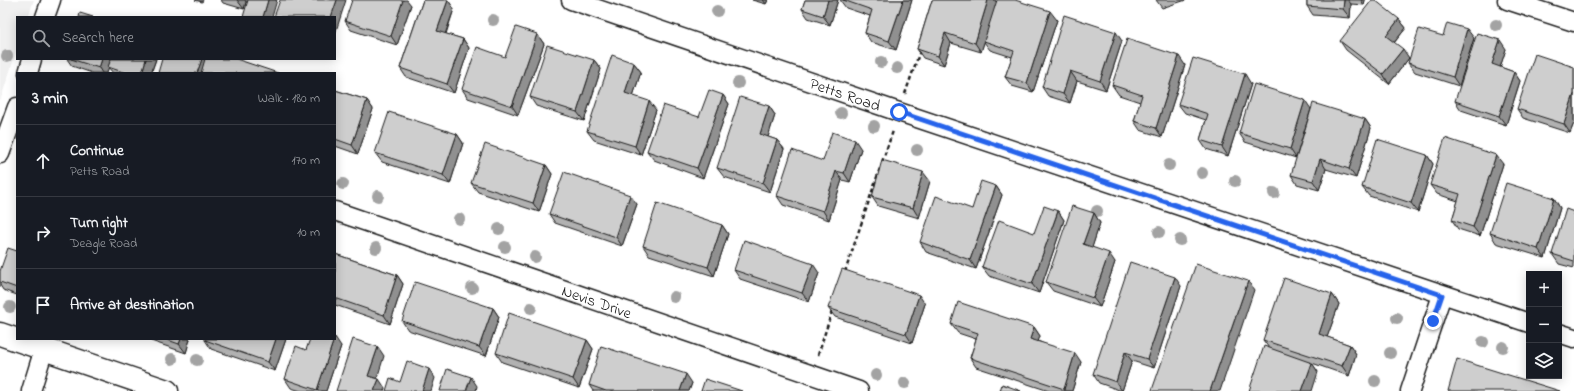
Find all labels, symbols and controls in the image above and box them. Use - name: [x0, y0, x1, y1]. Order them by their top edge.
- search box: [16, 16, 336, 60]
- icon: search: [30, 27, 52, 49]
- text: Search here: [62, 27, 134, 49]
- street label: Petts Road: [806, 72, 883, 119]
- text: 3 min: [32, 86, 68, 111]
- text: Walk · 180 m: [258, 89, 320, 108]
- route start: [890, 103, 908, 121]
- text: Continue: [70, 140, 124, 162]
- icon: ahead: [32, 150, 54, 172]
- text: 170 m: [292, 151, 320, 170]
- text: Petts Road: [70, 162, 129, 181]
- text: Turn right: [70, 212, 128, 234]
- icon: right: [32, 222, 54, 244]
- text: 10 m: [297, 223, 320, 242]
- text: Deagle Road: [70, 234, 137, 253]
- map controls: [1526, 271, 1562, 379]
- button: +: [1526, 271, 1562, 307]
- street label: Nevis Drive: [558, 280, 635, 326]
- icon: arrive: [32, 294, 54, 316]
- text: Arrive at destination: [70, 294, 194, 316]
- button: −: [1526, 307, 1562, 343]
- route end: [1424, 312, 1442, 330]
- button: layers: [1526, 343, 1562, 379]

